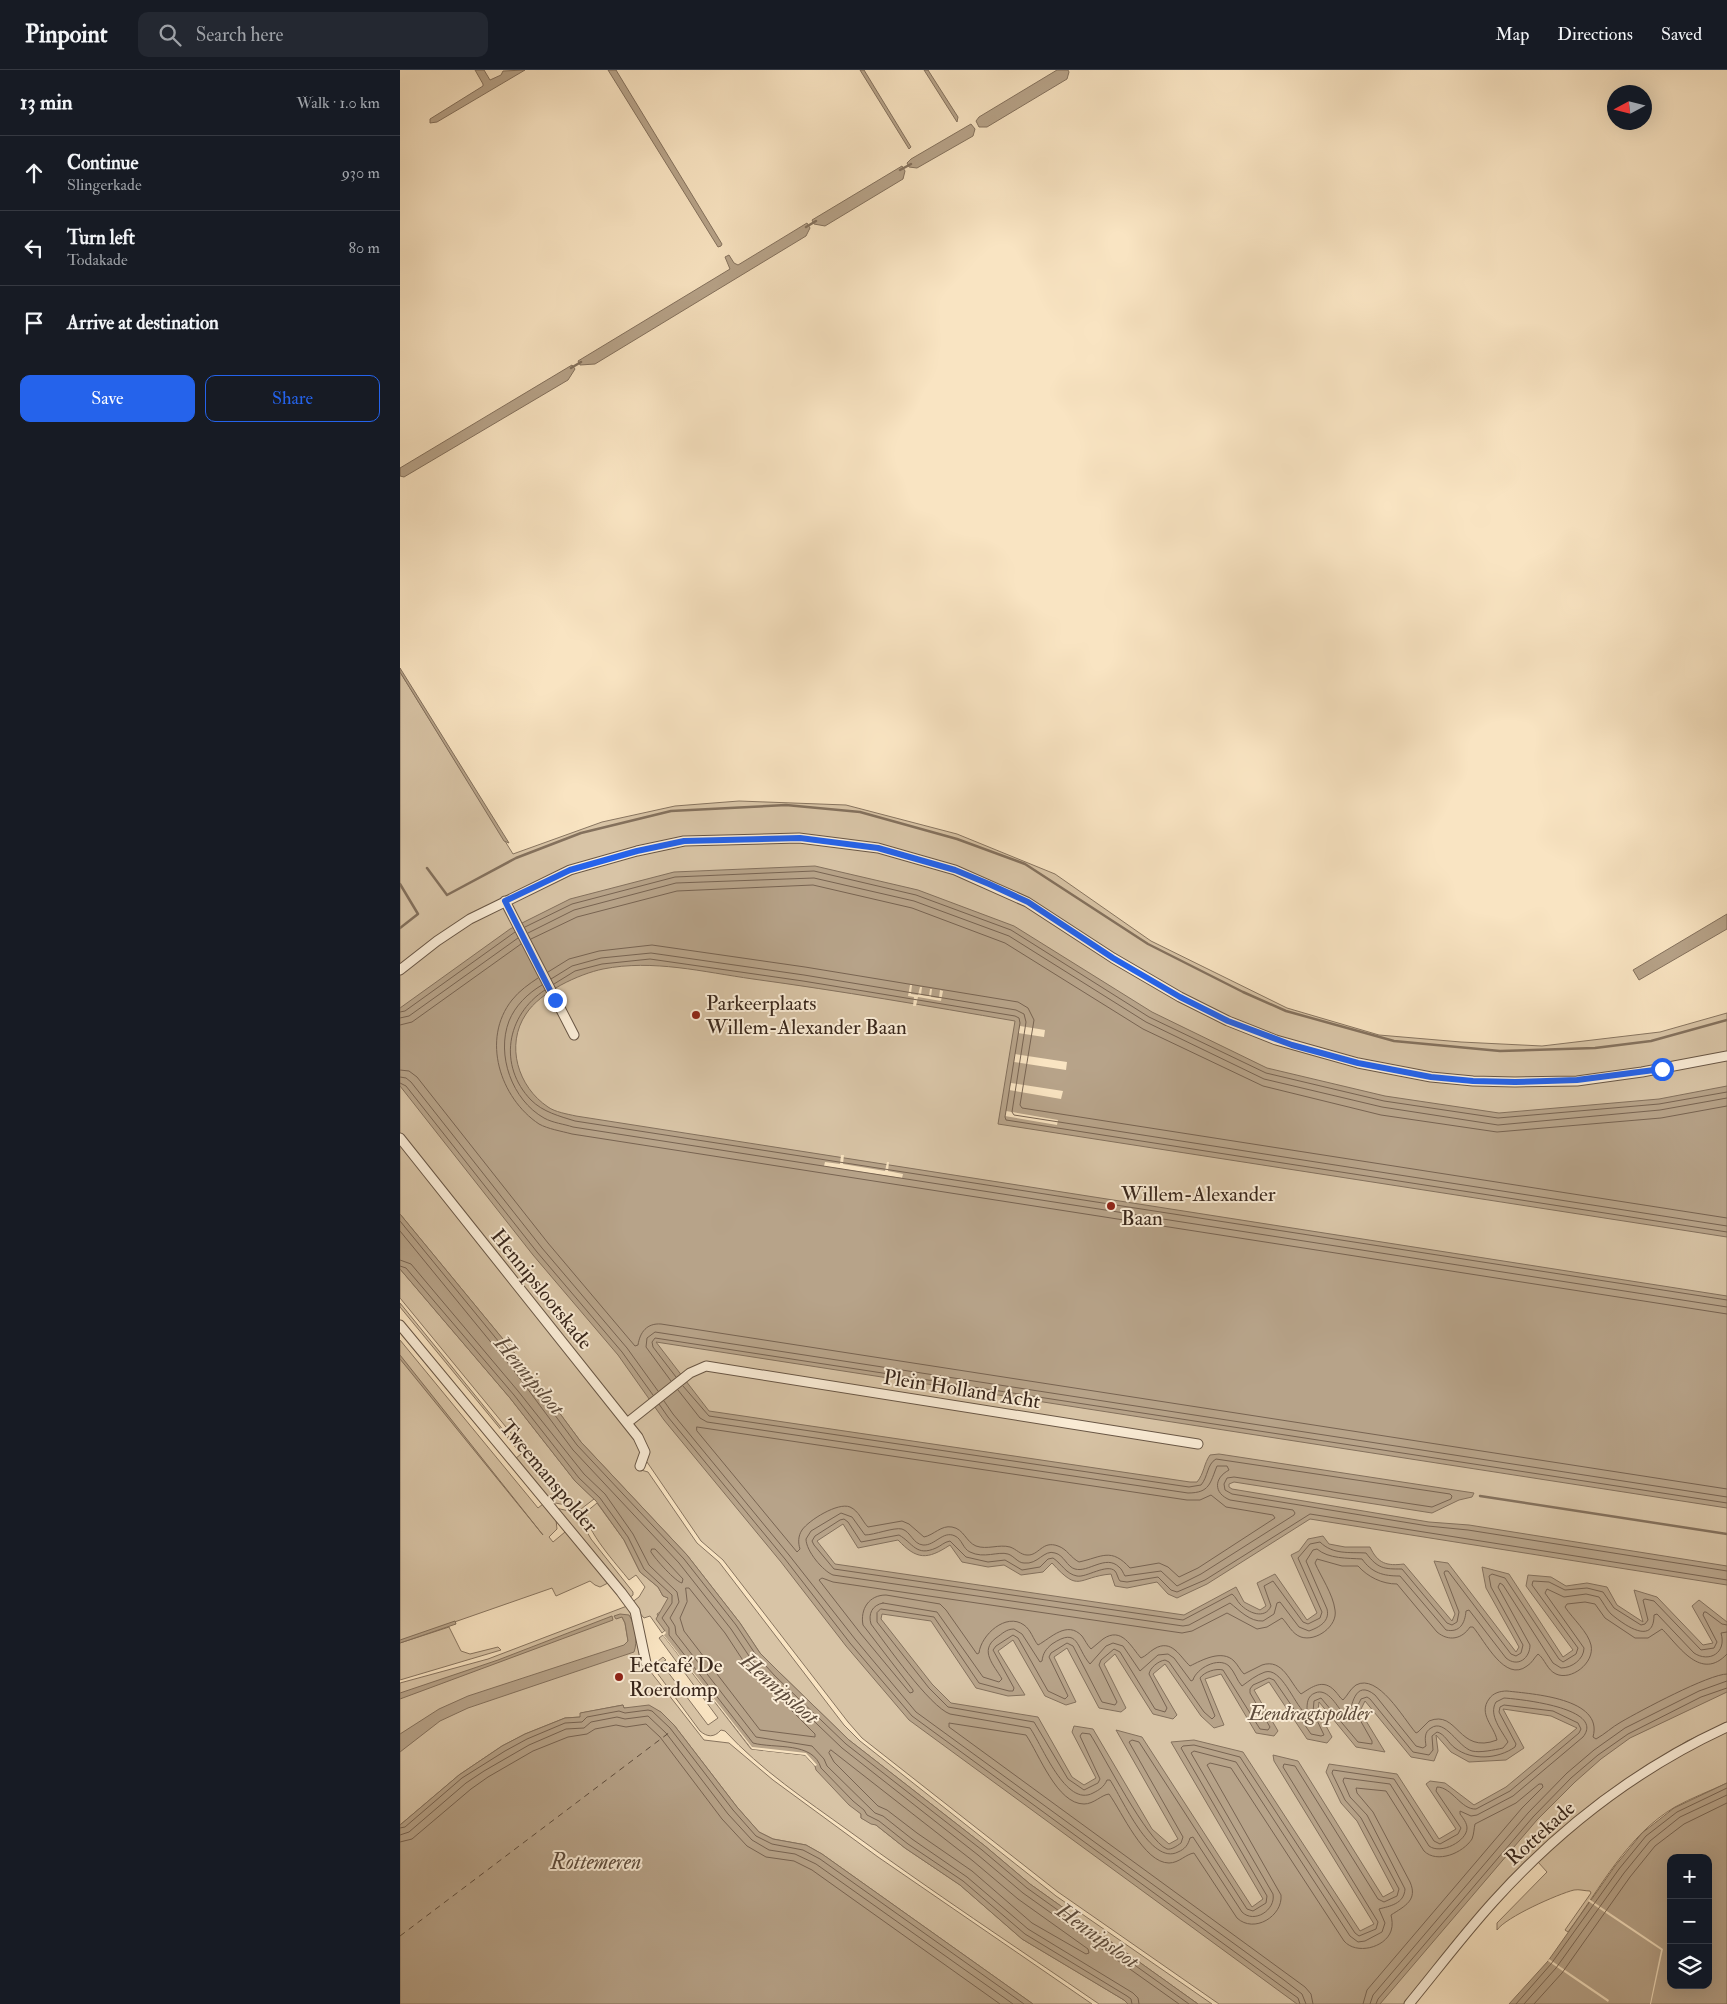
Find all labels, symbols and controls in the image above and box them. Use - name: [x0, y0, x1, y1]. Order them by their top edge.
- search box: [138, 12, 488, 57]
- text: Pinpoint: [25, 19, 108, 50]
- icon: search: [156, 21, 184, 49]
- text: Search here: [196, 23, 283, 47]
- text: Map: [1496, 23, 1529, 46]
- text: Directions: [1557, 23, 1633, 46]
- text: Saved: [1661, 23, 1702, 46]
- north arrow: [1607, 85, 1652, 130]
- text: 13 min: [20, 89, 73, 116]
- text: Walk · 1.0 km: [296, 93, 380, 113]
- text: Continue: [67, 151, 138, 175]
- icon: ahead: [20, 159, 48, 187]
- text: 930 m: [342, 163, 380, 183]
- text: Slingerkade: [67, 175, 142, 195]
- text: Turn left: [67, 226, 135, 250]
- icon: left: [20, 234, 48, 262]
- text: 80 m: [349, 238, 380, 258]
- text: Todakade: [67, 250, 128, 270]
- icon: arrive: [20, 309, 48, 337]
- text: Arrive at destination: [67, 311, 219, 335]
- button: Save: [20, 375, 195, 422]
- button: Share: [205, 375, 380, 422]
- route end: [544, 989, 567, 1012]
- place label: Parkeerplaats Willem-Alexander Baan: [705, 990, 907, 1041]
- marker: Parkeerplaats Willem-Alexander Baan: [690, 1009, 702, 1021]
- route start: [1651, 1058, 1674, 1081]
- place label: Willem-Alexander Baan: [1120, 1181, 1276, 1232]
- marker: Willem-Alexander Baan: [1105, 1200, 1117, 1212]
- street label: Hennipslootskade: [485, 1223, 599, 1355]
- water label: Hennipsloot: [487, 1329, 572, 1422]
- street label: Plein Holland Acht: [881, 1364, 1043, 1415]
- street label: Tweemanspolder: [493, 1414, 604, 1539]
- water label: Hennipsloot: [733, 1646, 826, 1732]
- place label: Eetcafé De Roerdomp: [629, 1652, 723, 1703]
- marker: Eetcafé De Roerdomp: [613, 1671, 625, 1683]
- park label: Eendragtspolder: [1246, 1700, 1373, 1727]
- street label: Rottekade: [1500, 1795, 1581, 1872]
- water label: Rottemeren: [549, 1848, 642, 1876]
- map controls: [1667, 1854, 1712, 1989]
- button: +: [1667, 1854, 1712, 1899]
- water label: Hennipsloot: [1050, 1896, 1146, 1976]
- button: −: [1667, 1899, 1712, 1944]
- button: layers: [1667, 1944, 1712, 1989]

